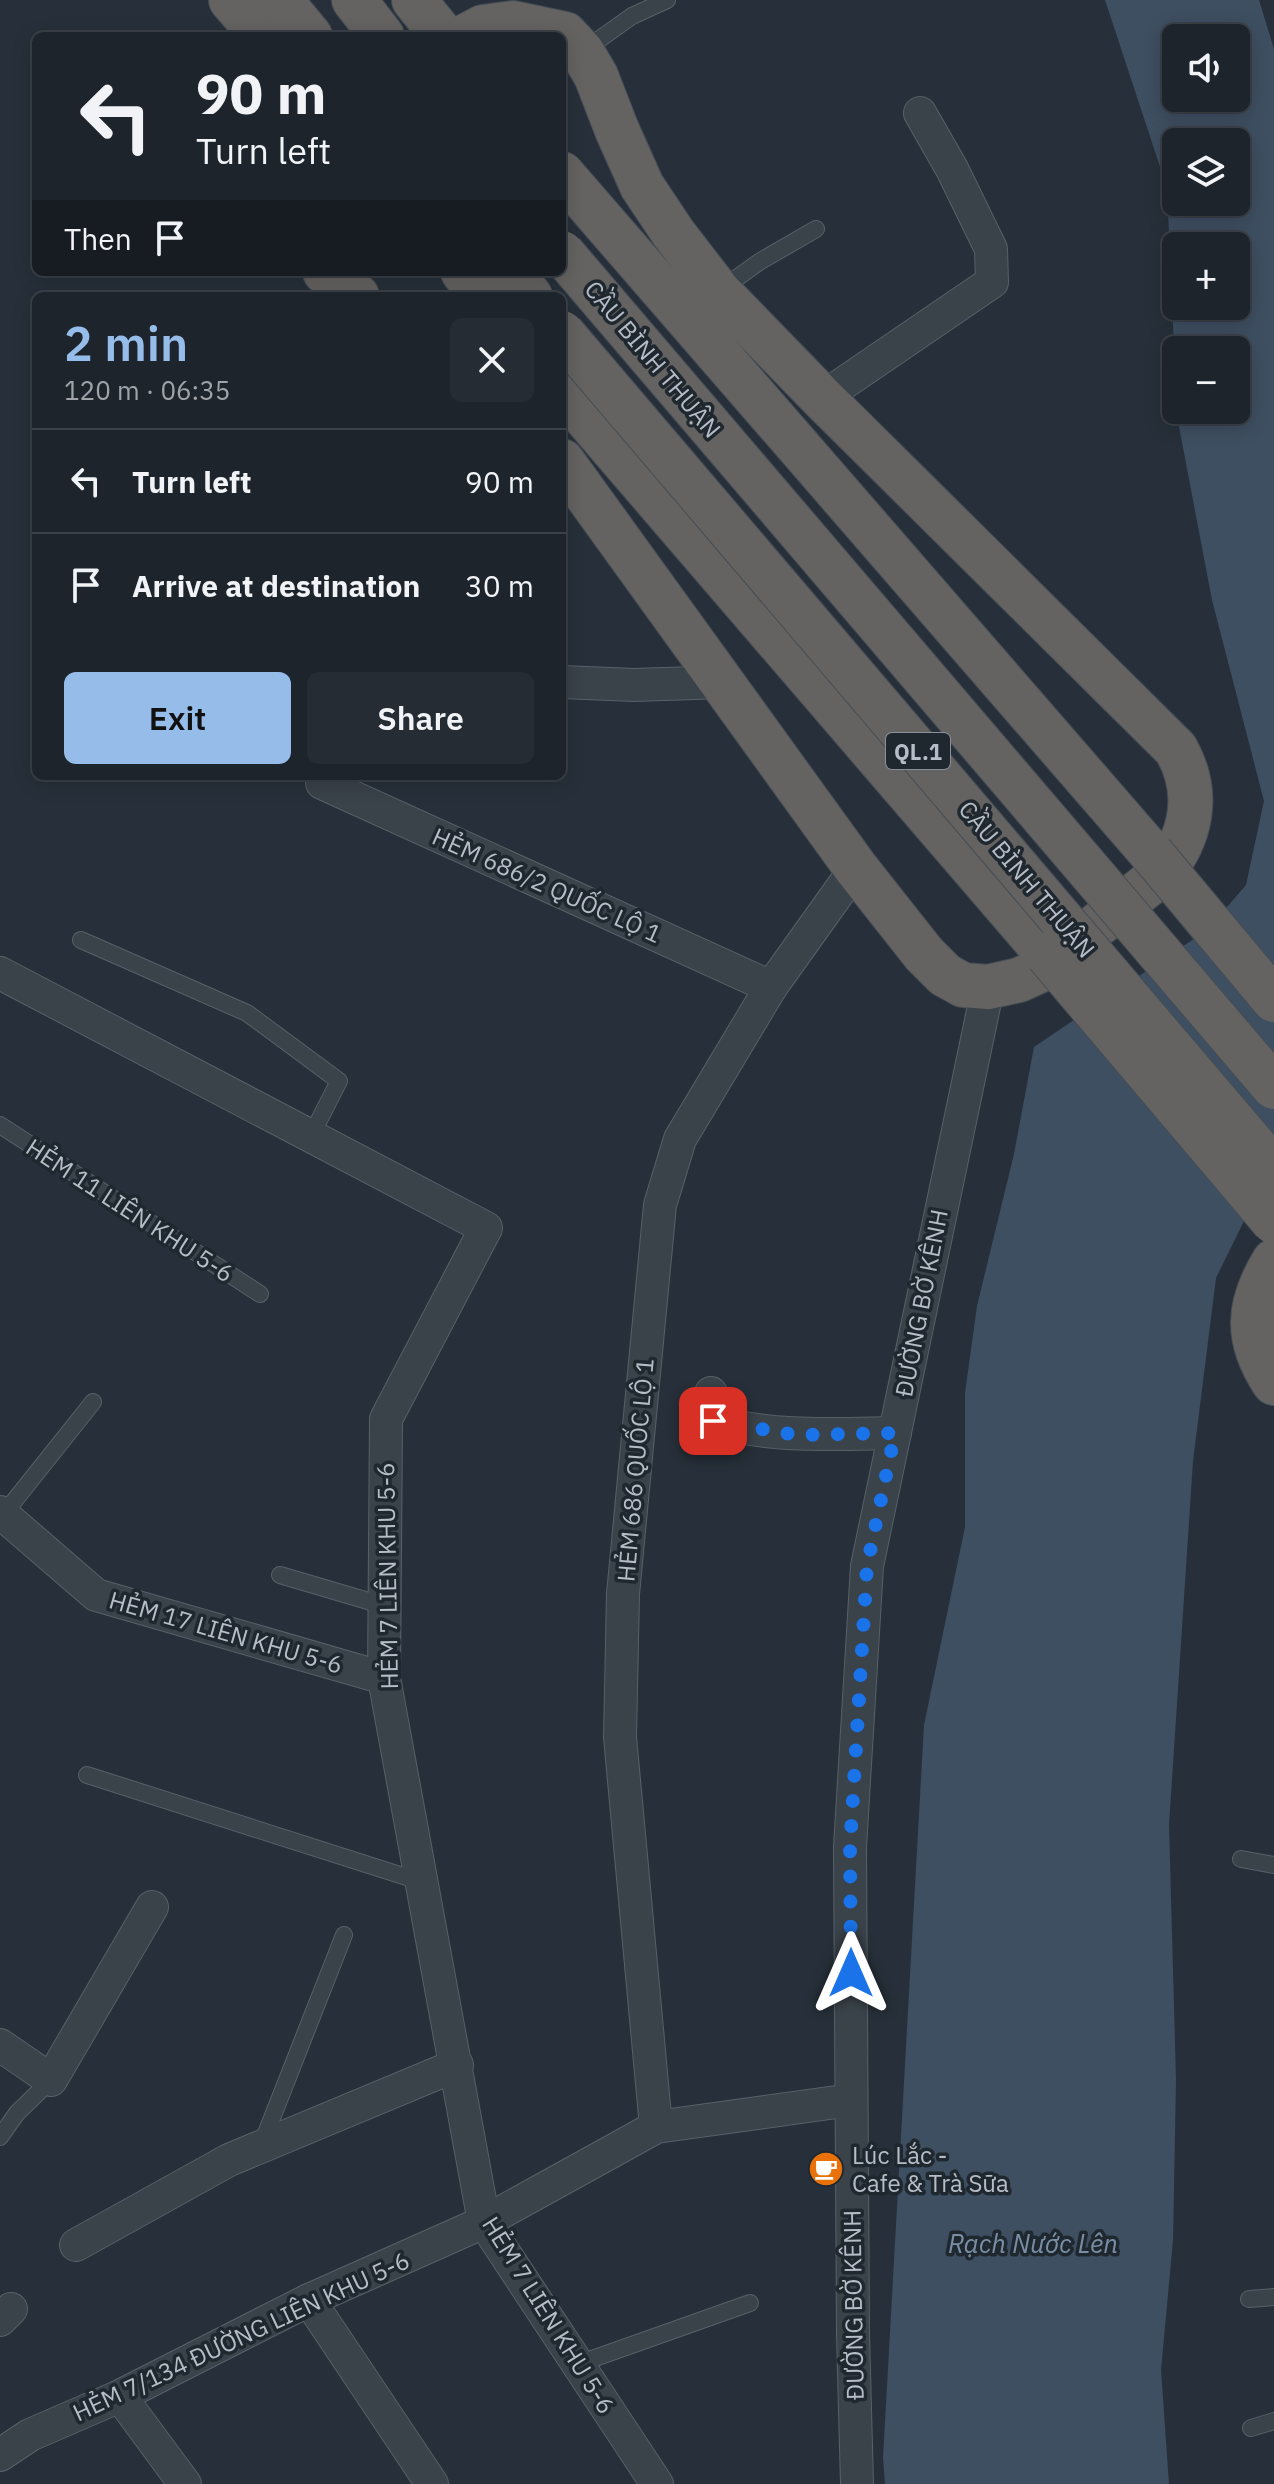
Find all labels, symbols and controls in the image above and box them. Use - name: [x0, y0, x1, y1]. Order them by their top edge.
- map controls: [1162, 24, 1250, 424]
- button: sound: [1162, 24, 1250, 112]
- text: 90 m: [196, 57, 326, 129]
- icon: left: [64, 64, 168, 168]
- text: Turn left: [196, 127, 331, 174]
- button: layers: [1162, 128, 1250, 216]
- icon: arrive: [148, 216, 192, 260]
- text: Then: [64, 219, 132, 258]
- button: +: [1162, 232, 1250, 320]
- street label: CẦU BÌNH THUẬN: [578, 272, 730, 444]
- text: 2 min: [64, 312, 188, 374]
- button: close: [450, 318, 534, 402]
- button: −: [1162, 336, 1250, 424]
- text: 120 m · 06:35: [64, 373, 230, 407]
- icon: left: [64, 459, 108, 503]
- text: Turn left: [132, 462, 251, 501]
- text: 90 m: [465, 462, 534, 501]
- icon: arrive: [64, 563, 108, 607]
- text: Arrive at destination: [132, 566, 420, 605]
- text: 30 m: [465, 566, 534, 605]
- button: Exit: [64, 672, 291, 764]
- button: Share: [307, 672, 534, 764]
- road number: QL.1: [886, 733, 950, 769]
- street label: CẦU BÌNH THUẬN: [952, 792, 1104, 964]
- street label: HẺM 686/2 QUỐC LỘ 1: [427, 818, 667, 950]
- street label: HẺM 11 LIÊN KHU 5-6: [20, 1131, 240, 1289]
- street label: ĐƯỜNG BỜ KÊNH: [887, 1207, 955, 1399]
- street label: HẺM 686 QUỐC LỘ 1: [607, 1357, 661, 1583]
- pin: [679, 1387, 747, 1455]
- icon: arrive: [691, 1399, 735, 1443]
- street label: HẺM 7 LIÊN KHU 5-6: [369, 1462, 405, 1690]
- street label: HẺM 17 LIÊN KHU 5-6: [106, 1583, 346, 1681]
- position arrow: [809, 1931, 893, 2015]
- place label: Lúc Lắc - Cafe & Trà Sữa: [852, 2139, 1009, 2199]
- cafe icon: Lúc Lắc - Cafe & Trà Sữa: [807, 2150, 845, 2188]
- street label: HẺM 7 LIÊN KHU 5-6: [475, 2210, 623, 2420]
- street label: ĐƯỜNG BỜ KÊNH: [835, 2210, 871, 2400]
- water label: Rạch Nước Lên: [948, 2226, 1118, 2260]
- street label: HẺM 7/134 ĐƯỜNG LIÊN KHU 5-6: [67, 2244, 415, 2428]

